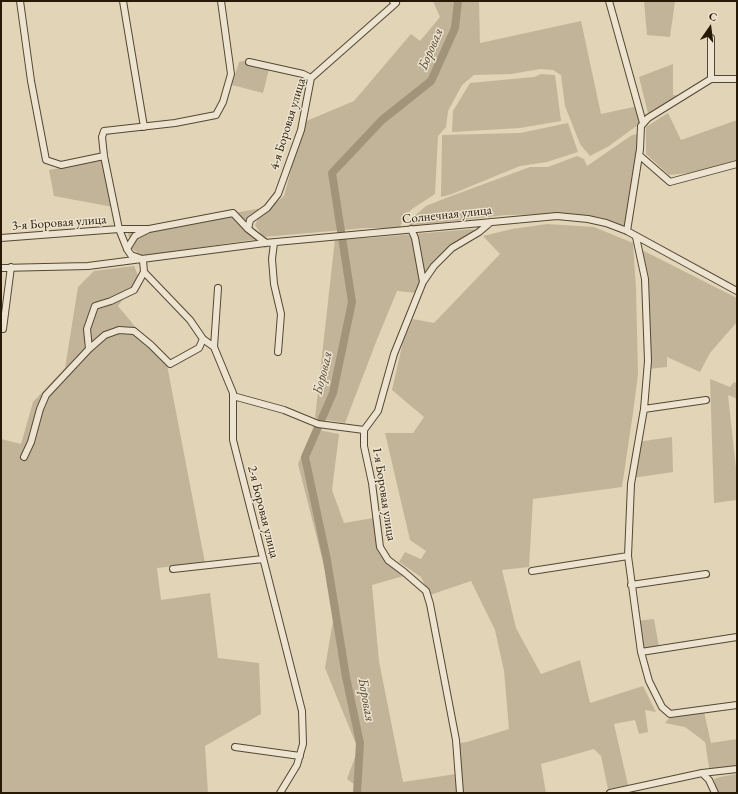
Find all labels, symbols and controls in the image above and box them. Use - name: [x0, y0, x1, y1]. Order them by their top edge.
- north arrow: [690, 8, 730, 48]
- text: С: [707, 9, 718, 24]
- water label: Боровая: [415, 25, 447, 73]
- street label: 4-я Боровая улица: [267, 76, 309, 172]
- street label: Солнечная улица: [401, 203, 493, 227]
- street label: 3-я Боровая улица: [11, 212, 107, 234]
- water label: Боровая: [310, 350, 336, 396]
- street label: 1-я Боровая улица: [369, 446, 399, 542]
- street label: 2-я Боровая улица: [244, 464, 282, 560]
- water label: Боровая: [354, 677, 378, 723]

